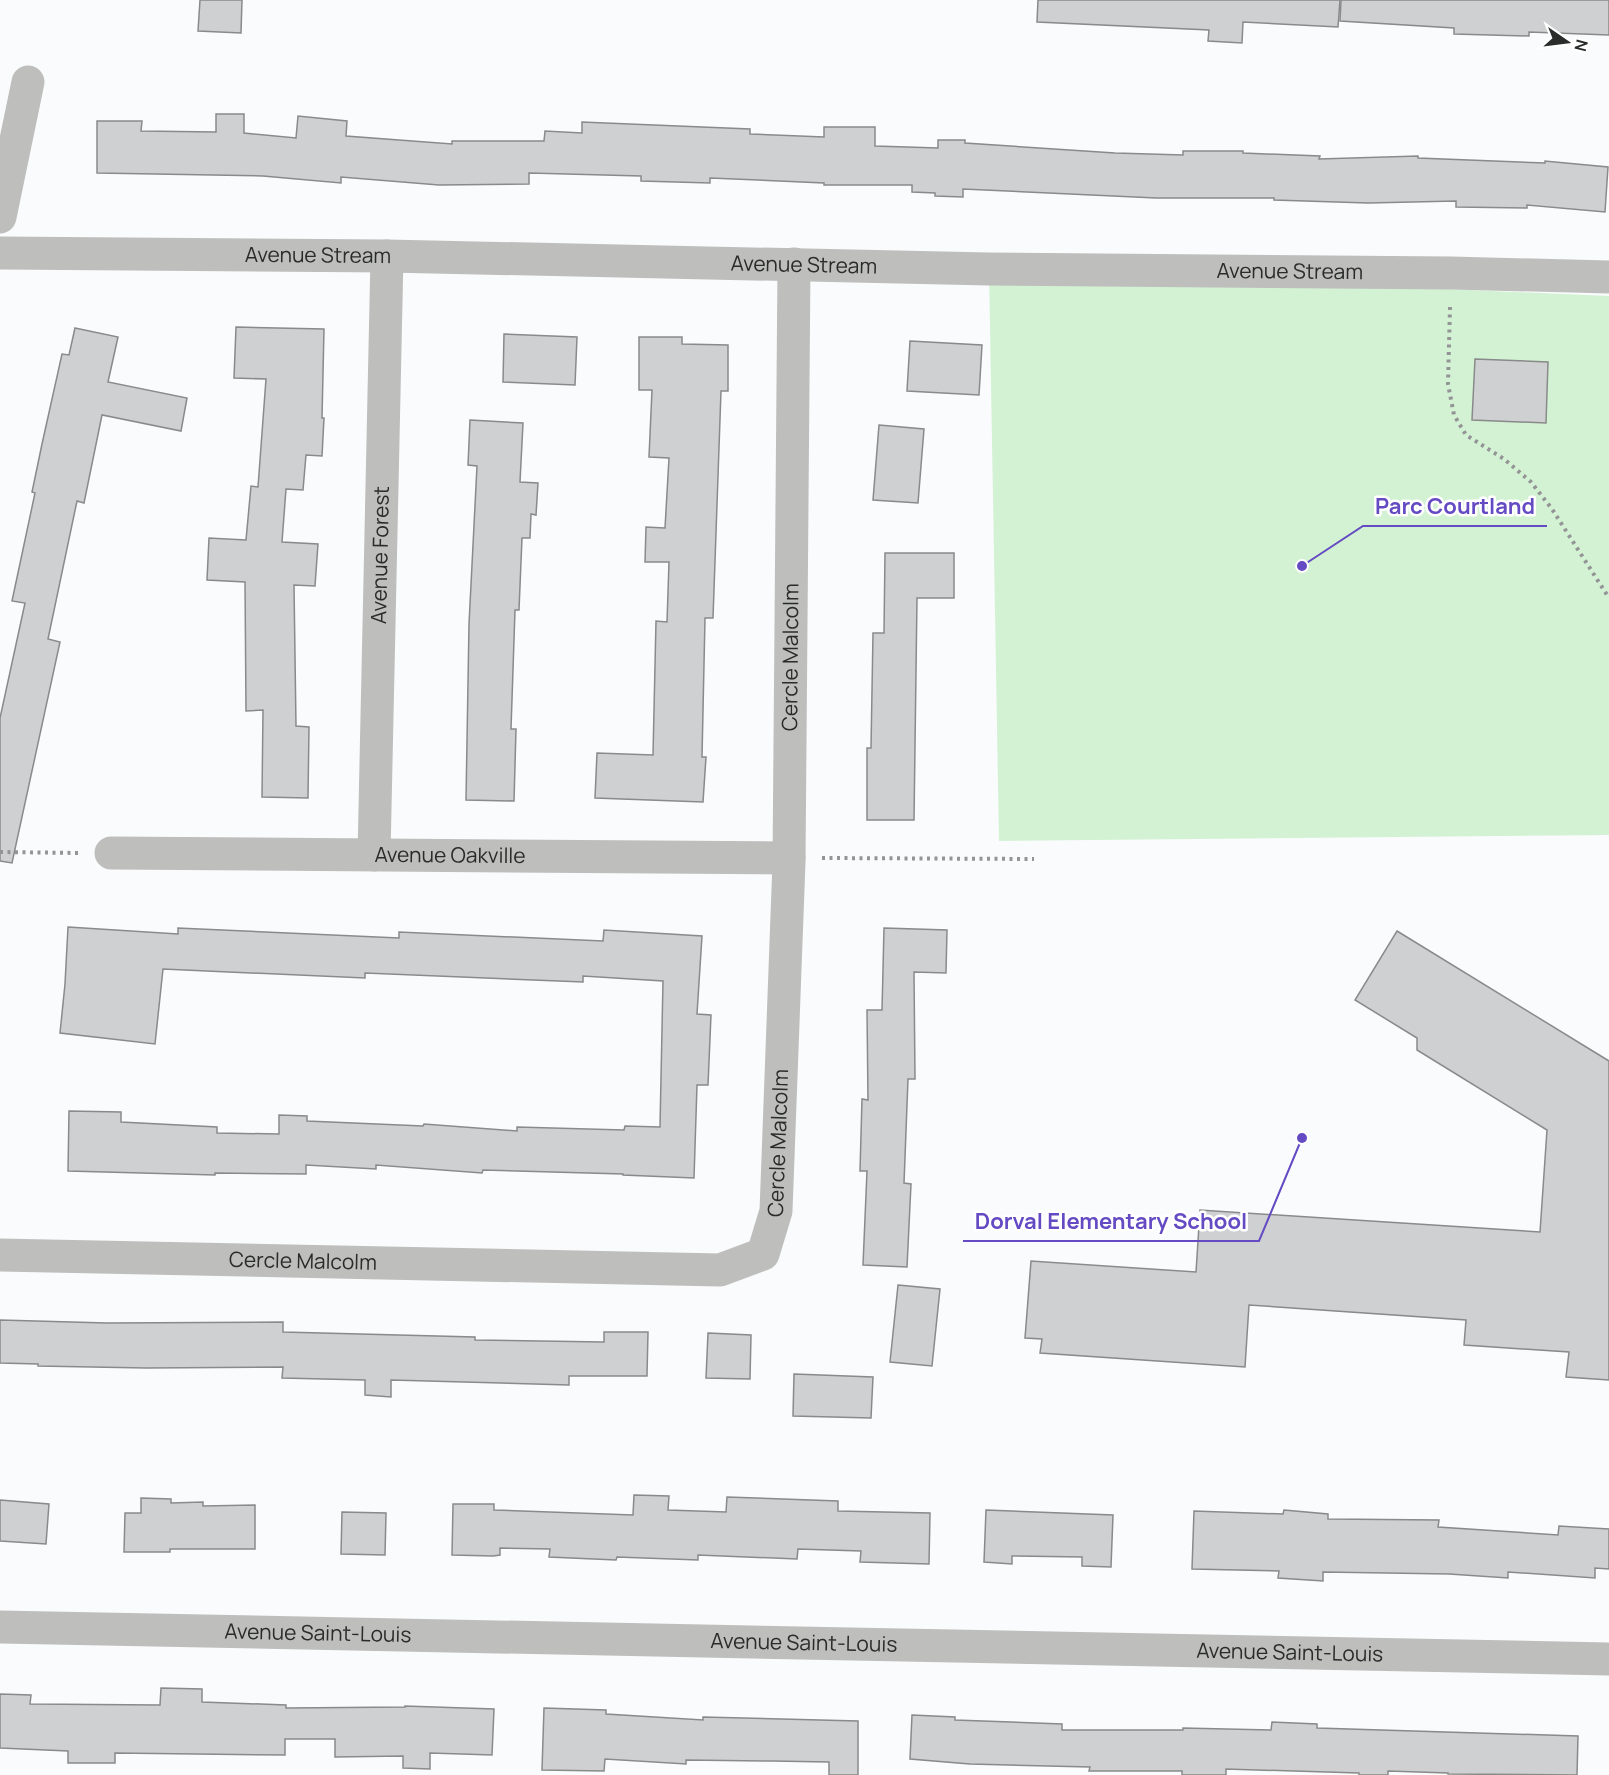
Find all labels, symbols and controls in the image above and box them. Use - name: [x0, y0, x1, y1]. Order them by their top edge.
- north arrow: [1537, 12, 1597, 72]
- text: N: [1569, 37, 1594, 54]
- street label: Avenue Stream: [245, 240, 391, 269]
- street label: Avenue Stream: [730, 248, 877, 280]
- street label: Avenue Stream: [1217, 256, 1363, 285]
- street label: Avenue Forest: [364, 486, 395, 624]
- callout: Parc Courtland: [1363, 486, 1547, 526]
- text: Parc Courtland: [1375, 491, 1535, 521]
- street label: Cercle Malcolm: [775, 583, 804, 731]
- street label: Avenue Oakville: [374, 840, 526, 869]
- street label: Cercle Malcolm: [761, 1068, 794, 1217]
- callout: Dorval Elementary School: [963, 1201, 1259, 1241]
- text: Dorval Elementary School: [975, 1206, 1247, 1236]
- street label: Cercle Malcolm: [229, 1245, 377, 1276]
- street label: Avenue Saint-Louis: [224, 1616, 412, 1648]
- street label: Avenue Saint-Louis: [710, 1626, 898, 1658]
- street label: Avenue Saint-Louis: [1196, 1636, 1384, 1668]

